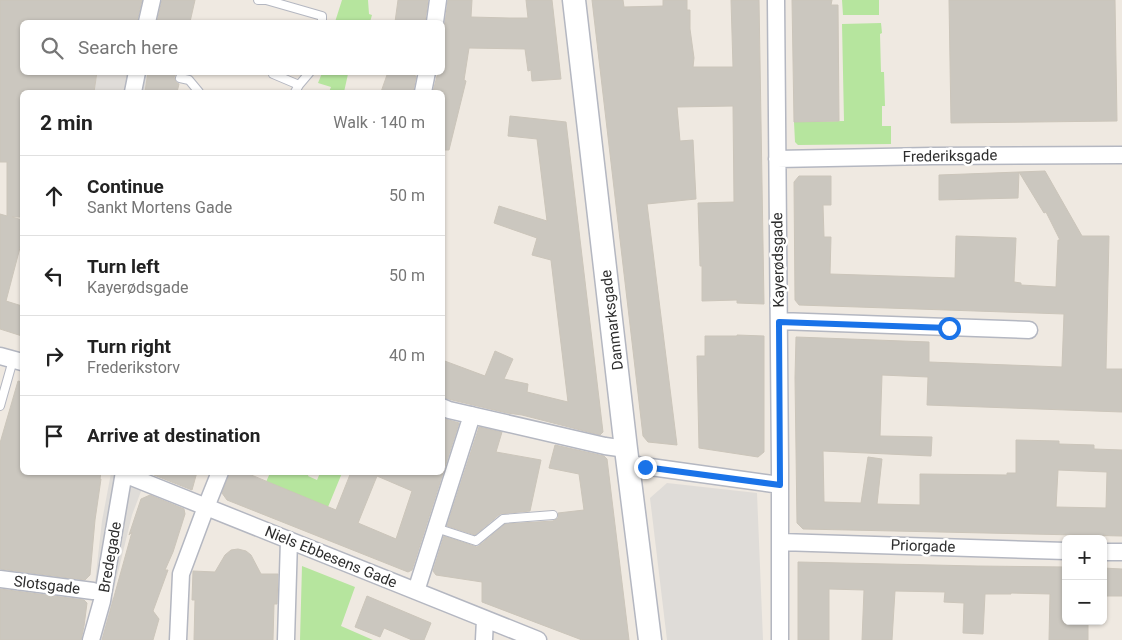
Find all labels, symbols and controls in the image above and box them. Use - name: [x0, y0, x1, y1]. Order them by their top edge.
- search box: [20, 20, 445, 75]
- icon: search: [38, 34, 66, 62]
- text: Search here: [78, 36, 178, 59]
- text: 2 min: [40, 111, 93, 135]
- text: Walk · 140 m: [333, 113, 425, 132]
- street label: Frederiksgade: [903, 146, 997, 166]
- text: Continue: [87, 175, 164, 198]
- icon: ahead: [40, 182, 68, 210]
- text: 50 m: [389, 186, 425, 205]
- text: Sankt Mortens Gade: [87, 198, 232, 217]
- street label: Kayerødsgade: [768, 212, 788, 308]
- text: Turn left: [87, 255, 160, 278]
- icon: left: [40, 262, 68, 290]
- text: 50 m: [389, 266, 425, 285]
- street label: Danmarksgade: [597, 269, 627, 371]
- text: Kayerødsgade: [87, 278, 189, 297]
- route start: [938, 317, 961, 340]
- text: Turn right: [87, 335, 171, 358]
- icon: right: [40, 342, 68, 370]
- text: 40 m: [389, 346, 425, 365]
- text: Frederikstorv: [87, 358, 180, 377]
- icon: arrive: [40, 422, 68, 450]
- text: Arrive at destination: [87, 424, 260, 447]
- route end: [634, 456, 657, 479]
- street label: Bredegade: [95, 520, 125, 594]
- street label: Niels Ebbesens Gade: [262, 522, 400, 592]
- map controls: [1062, 535, 1107, 625]
- button: +: [1062, 535, 1107, 580]
- street label: Priorgade: [890, 536, 956, 556]
- street label: Slotsgade: [13, 572, 81, 598]
- button: −: [1062, 580, 1107, 625]

